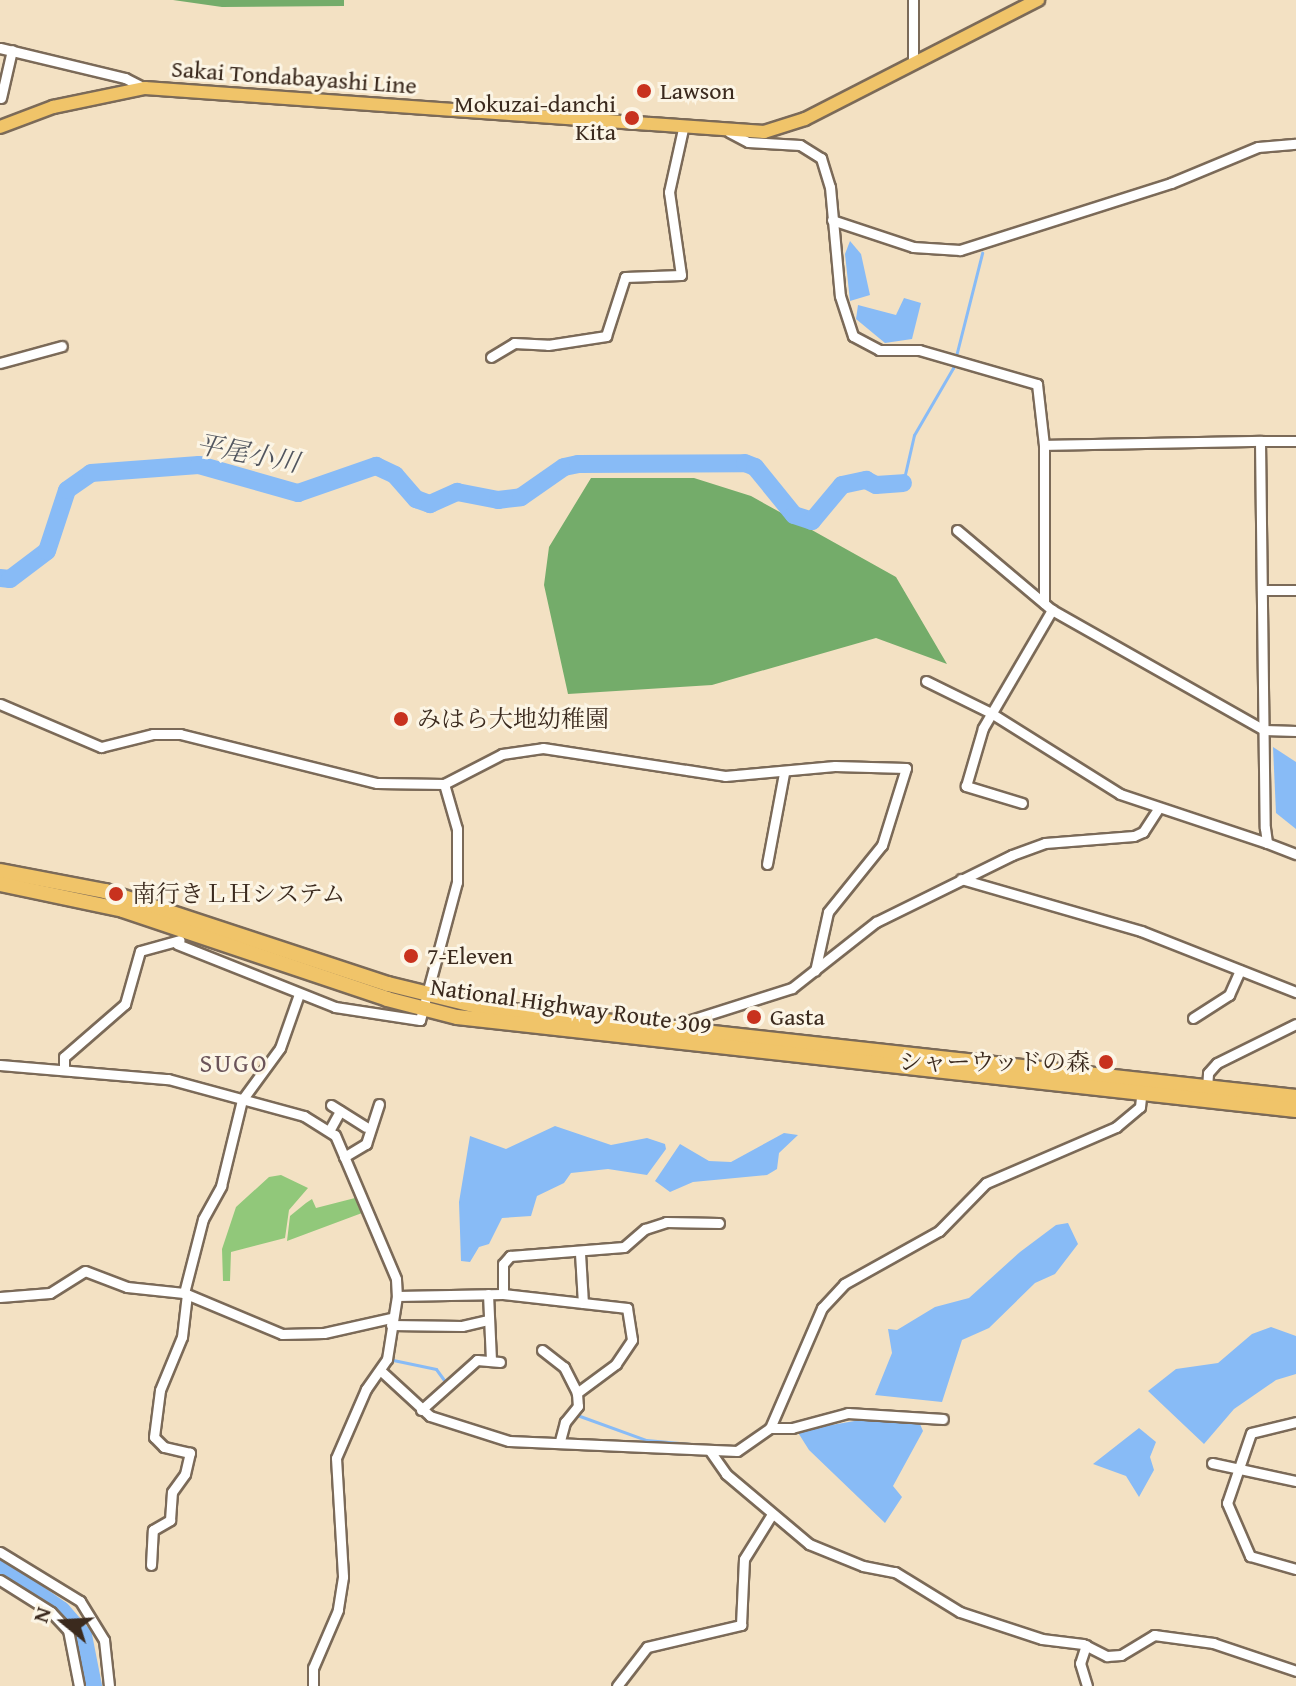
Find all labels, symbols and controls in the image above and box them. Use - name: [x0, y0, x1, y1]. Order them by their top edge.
- street label: Sakai Tondabayashi Line: [170, 54, 418, 100]
- place label: Lawson: [660, 77, 735, 105]
- marker: Lawson: [635, 82, 653, 100]
- place label: Mokuzai-danchi Kita: [454, 90, 616, 146]
- marker: Mokuzai-danchi Kita: [623, 109, 641, 127]
- water label: 平尾小川: [194, 428, 302, 478]
- place label: みはら大地幼稚園: [417, 705, 609, 733]
- marker: みはら大地幼稚園: [392, 710, 410, 728]
- place label: 南行きＬＨシステム: [132, 880, 348, 908]
- marker: 南行きＬＨシステム: [107, 885, 125, 903]
- place label: 7-Eleven: [427, 942, 513, 970]
- marker: 7-Eleven: [402, 947, 420, 965]
- street label: National Highway Route 309: [429, 972, 713, 1040]
- place label: Gasta: [770, 1003, 825, 1031]
- marker: Gasta: [745, 1008, 763, 1026]
- district label: SUGO: [200, 1047, 268, 1079]
- place label: シャーウッドの森: [898, 1048, 1090, 1076]
- marker: シャーウッドの森: [1097, 1053, 1115, 1071]
- north arrow: [24, 1582, 104, 1662]
- text: N: [24, 1603, 59, 1627]

